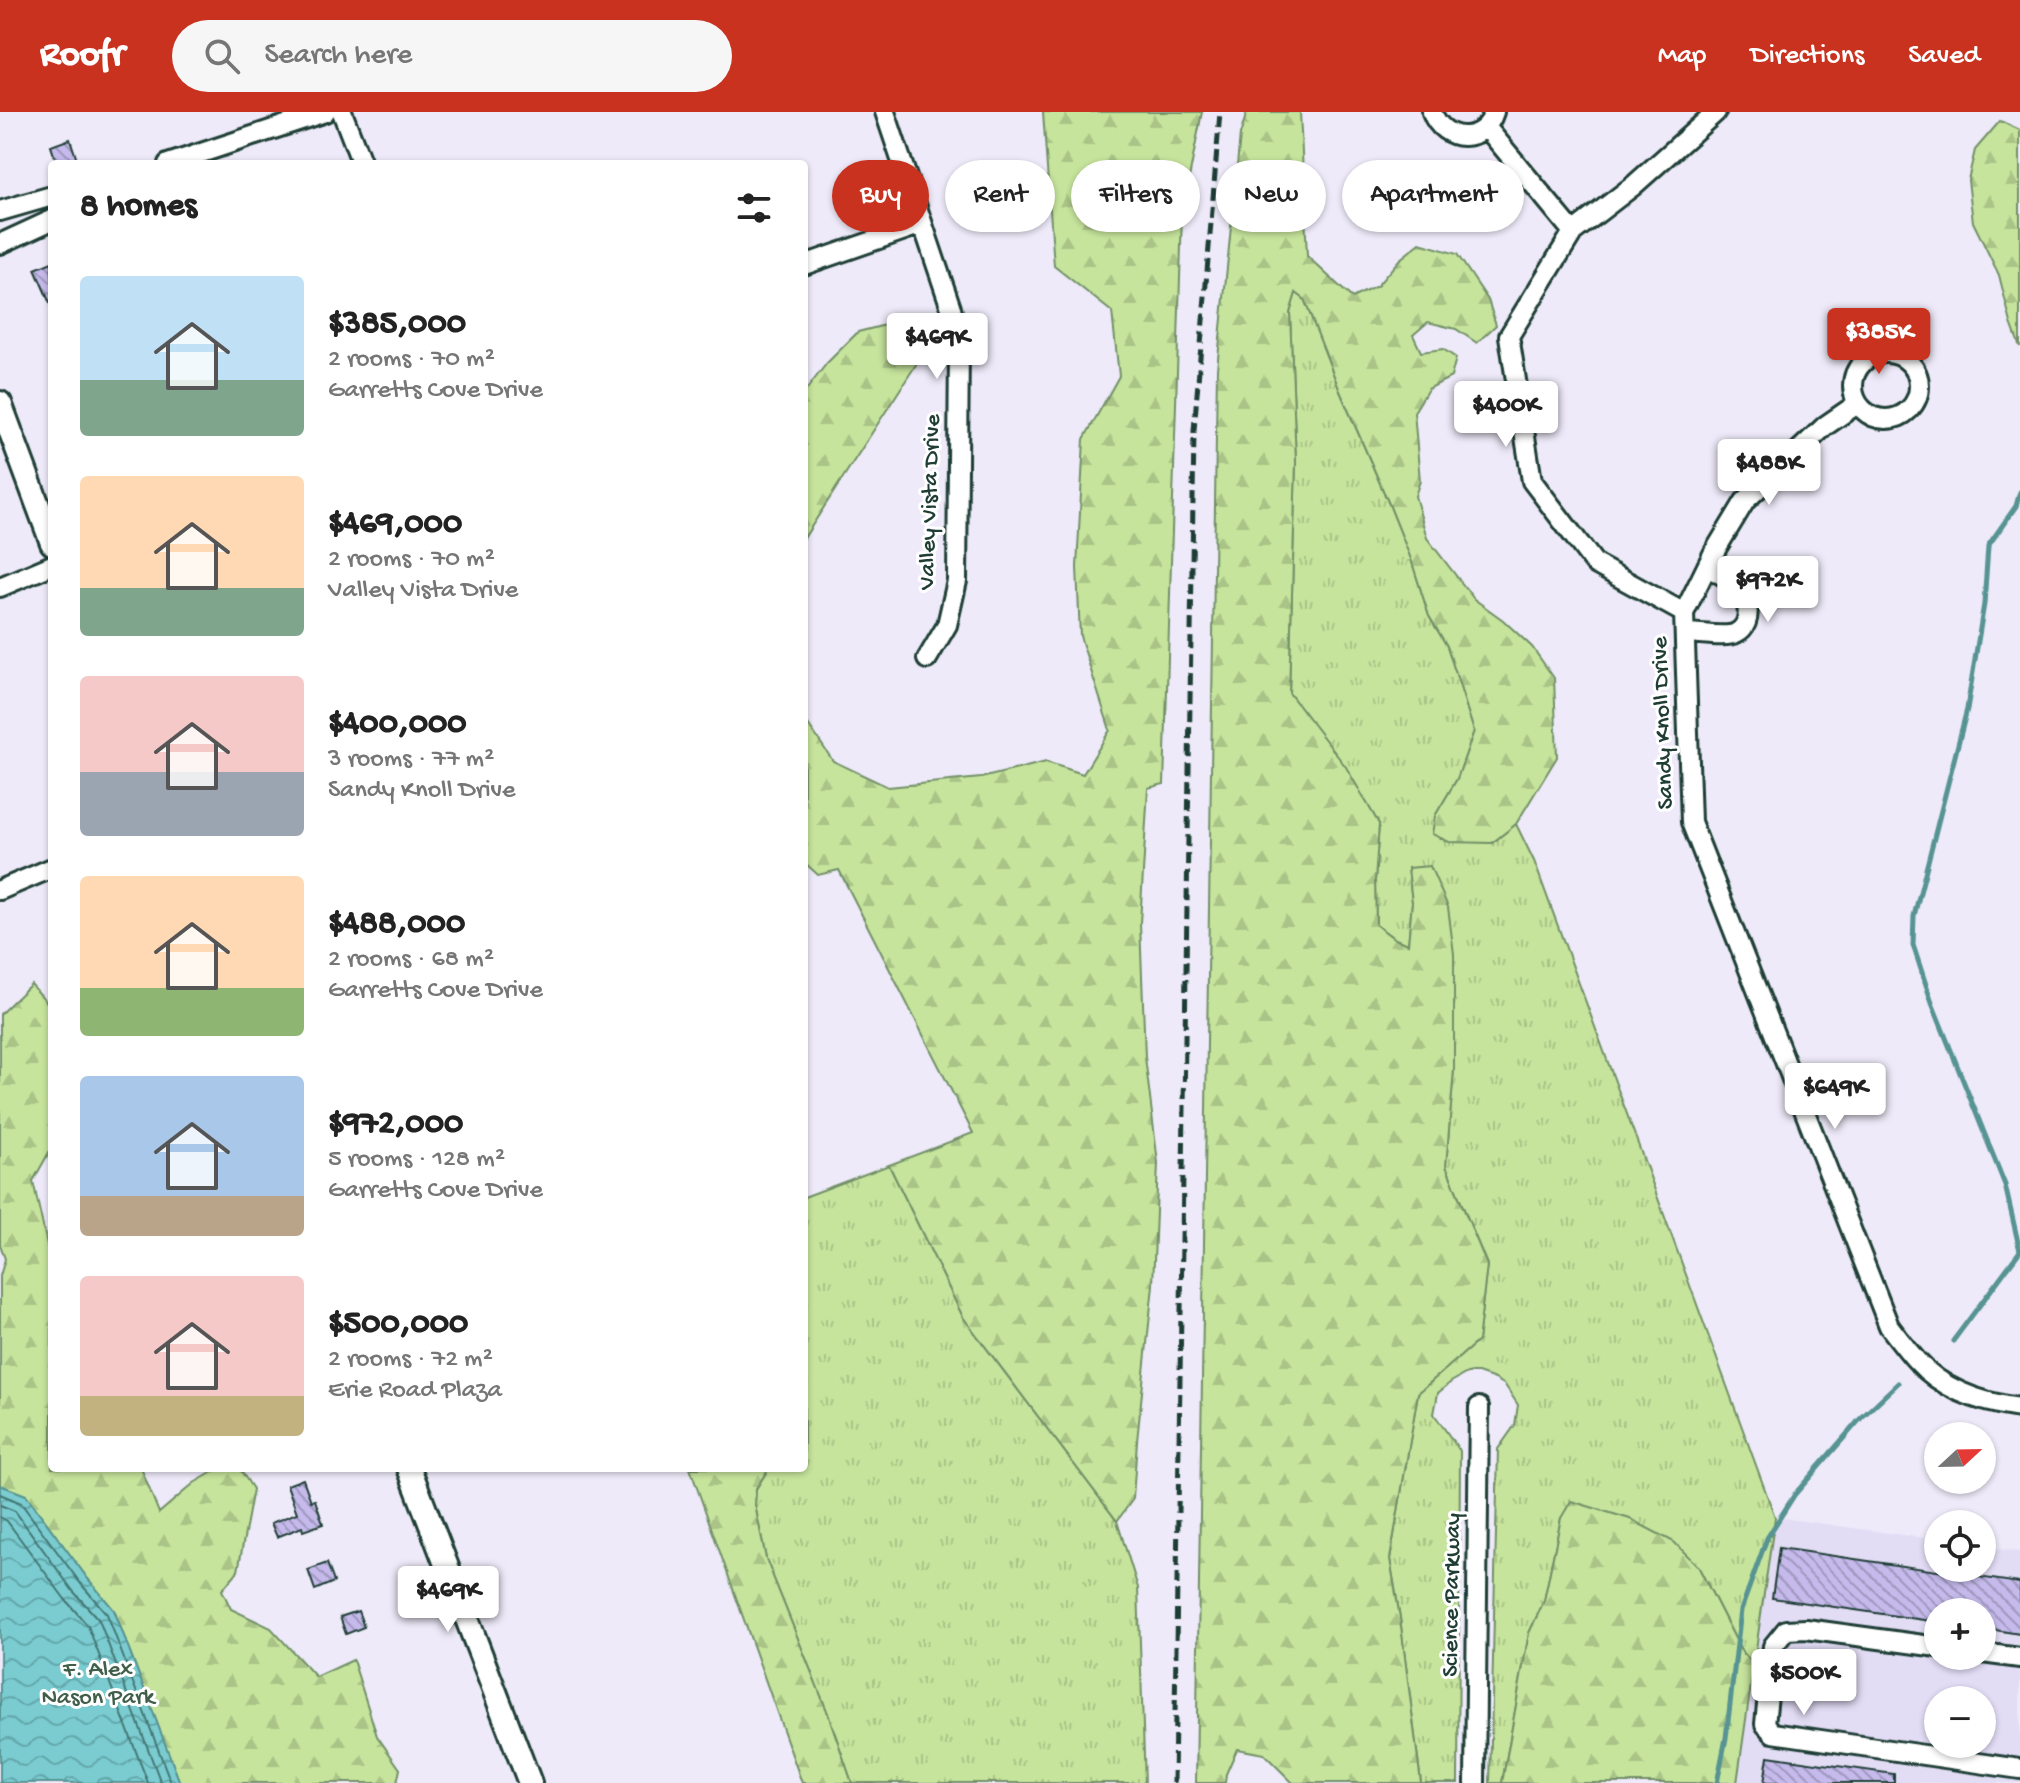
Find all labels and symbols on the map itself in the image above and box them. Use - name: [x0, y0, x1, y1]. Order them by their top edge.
- pin: $385K: [1823, 308, 1935, 376]
- pin: $469K: [881, 313, 993, 381]
- pin: $400K: [1450, 381, 1562, 449]
- street label: Valley Vista Drive: [913, 413, 949, 591]
- pin: $488K: [1713, 439, 1825, 507]
- pin: $972K: [1712, 556, 1824, 624]
- street label: Sandy Knoll Drive: [1646, 635, 1682, 810]
- pin: $649K: [1779, 1063, 1891, 1131]
- north arrow: [1924, 1422, 1996, 1494]
- street label: Science Parkway: [1437, 1513, 1469, 1677]
- pin: $469K: [392, 1566, 504, 1634]
- pin: $500K: [1748, 1649, 1860, 1717]
- park label: F. Alex Nason Park: [41, 1656, 157, 1713]

